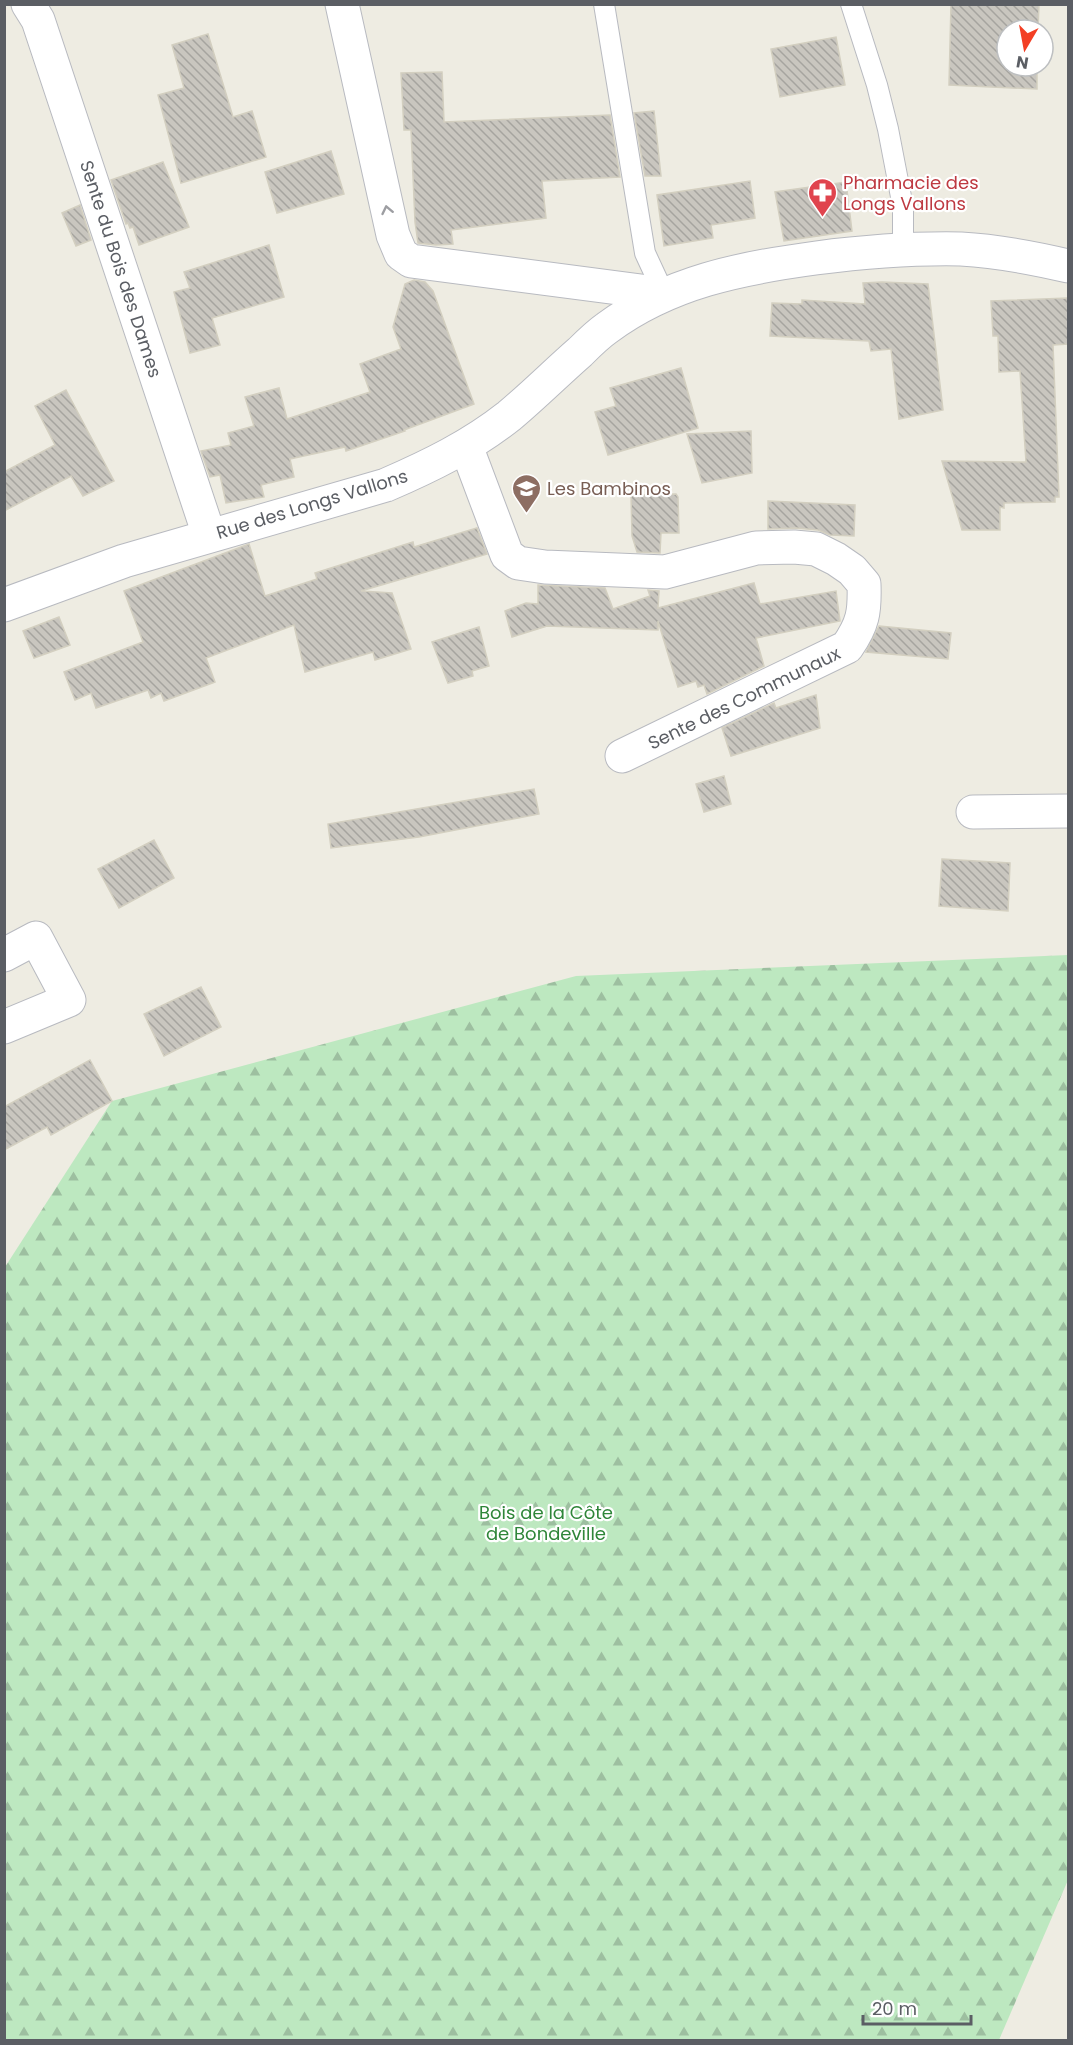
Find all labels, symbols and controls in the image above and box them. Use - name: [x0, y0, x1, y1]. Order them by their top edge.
- north arrow: [995, 18, 1055, 78]
- text: N: [1015, 50, 1030, 75]
- street label: Sente du Bois des Dames: [74, 157, 168, 381]
- place label: Pharmacie des Longs Vallons: [843, 170, 979, 216]
- pharmacy icon: Pharmacie des Longs Vallons: [806, 176, 838, 218]
- one-way arrow: [382, 205, 395, 215]
- street label: Rue des Longs Vallons: [213, 463, 411, 545]
- school or university icon: Les Bambinos: [510, 472, 542, 514]
- place label: Les Bambinos: [547, 476, 671, 501]
- street label: Sente des Communaux: [644, 640, 845, 756]
- park label: Bois de la Côte de Bondeville: [479, 1500, 613, 1546]
- scale bar: [863, 1988, 971, 2026]
- text: 20 m: [872, 1996, 917, 2021]

